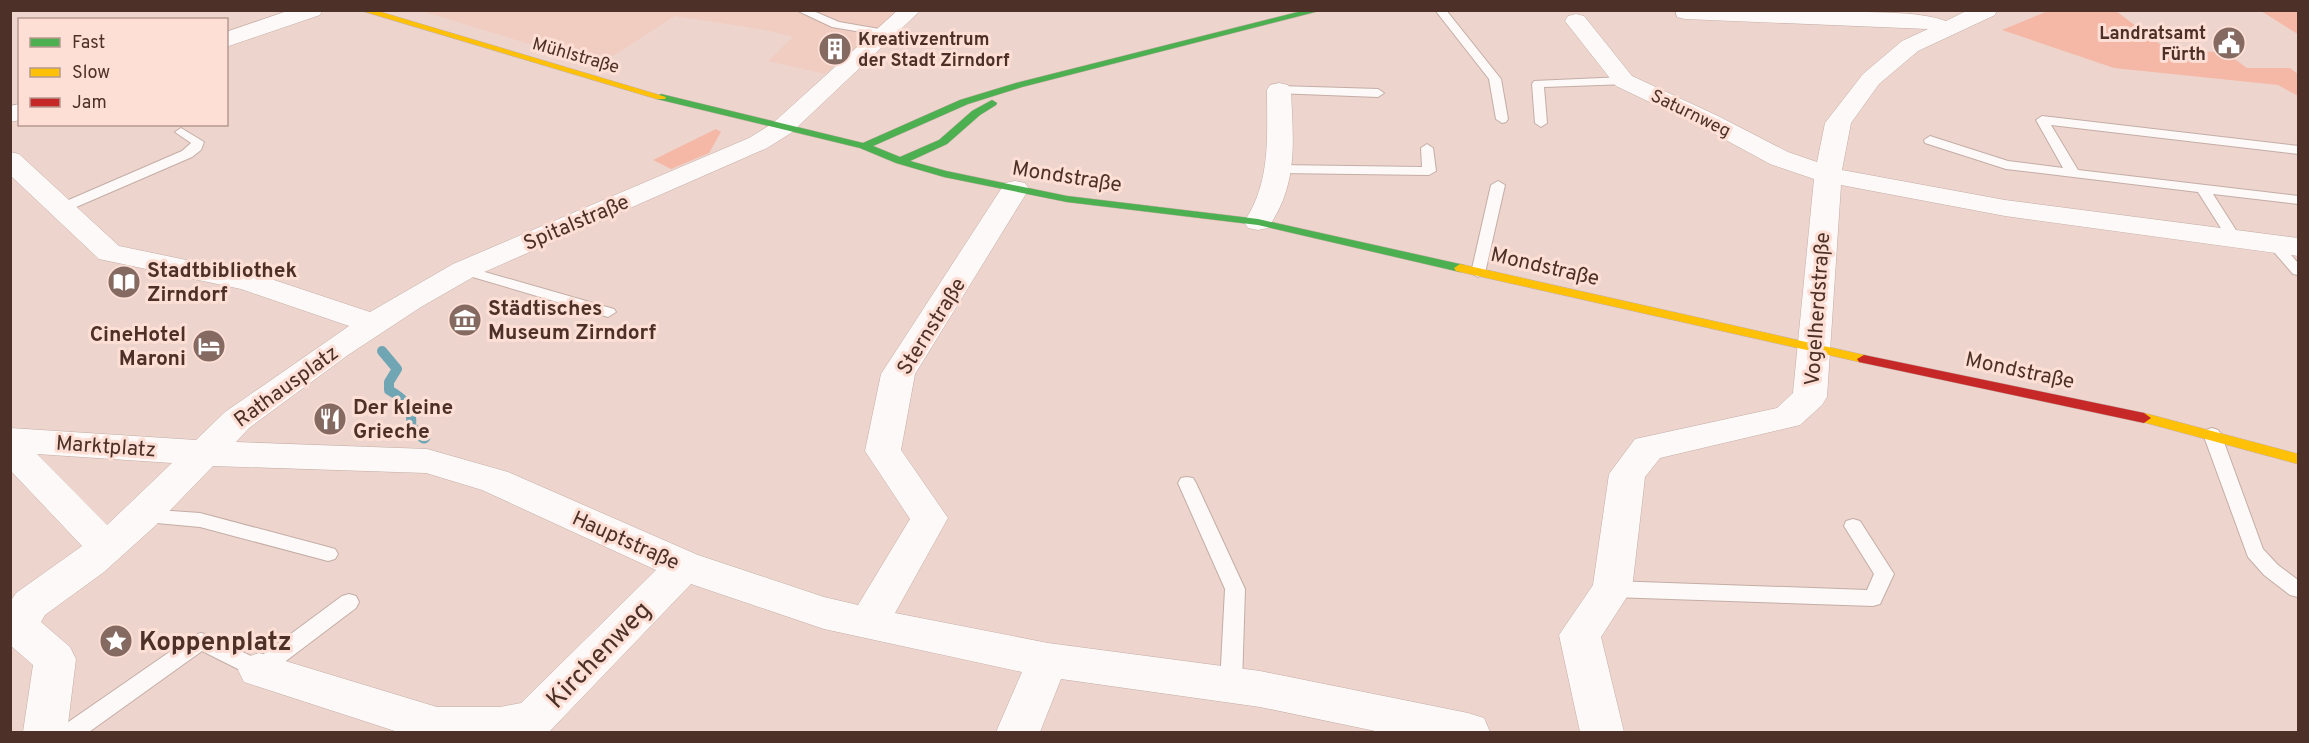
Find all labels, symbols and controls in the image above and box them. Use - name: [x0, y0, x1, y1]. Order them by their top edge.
- legend: [18, 18, 228, 126]
- place label: Landratsamt Fürth: [2099, 23, 2206, 67]
- public building icon: Landratsamt Fürth: [2211, 25, 2247, 61]
- place label: Kreativzentrum der Stadt Zirndorf: [858, 29, 1010, 73]
- building icon: Kreativzentrum der Stadt Zirndorf: [817, 31, 853, 67]
- text: Fast: [72, 32, 105, 55]
- street label: Mühlstraße: [529, 33, 622, 80]
- text: Slow: [72, 62, 110, 85]
- street label: Saturnweg: [1647, 85, 1734, 144]
- text: Jam: [72, 92, 107, 115]
- street label: Mondstraße: [1010, 155, 1124, 199]
- street label: Spitalstraße: [520, 189, 634, 258]
- street label: Vogelherdstraße: [1800, 231, 1837, 387]
- street label: Mondstraße: [1488, 242, 1602, 293]
- place label: Stadtbibliothek Zirndorf: [147, 258, 298, 309]
- library icon: Stadtbibliothek Zirndorf: [106, 264, 142, 300]
- street label: Sternstraße: [892, 273, 973, 381]
- place label: Städtisches Museum Zirndorf: [488, 296, 656, 347]
- museum icon: Städtisches Museum Zirndorf: [447, 302, 483, 338]
- place label: CineHotel Maroni: [90, 322, 186, 373]
- hotel icon: CineHotel Maroni: [191, 328, 227, 364]
- street label: Rathausplatz: [229, 340, 345, 434]
- street label: Mondstraße: [1963, 347, 2077, 396]
- place label: Der kleine Grieche: [353, 395, 453, 446]
- restaurant icon: Der kleine Grieche: [312, 401, 348, 437]
- street label: Marktplatz: [55, 431, 157, 464]
- street label: Hauptstraße: [567, 506, 683, 577]
- street label: Kirchenweg: [540, 595, 659, 717]
- place icon: Koppenplatz: [98, 623, 134, 659]
- place label: Koppenplatz: [139, 627, 292, 660]

